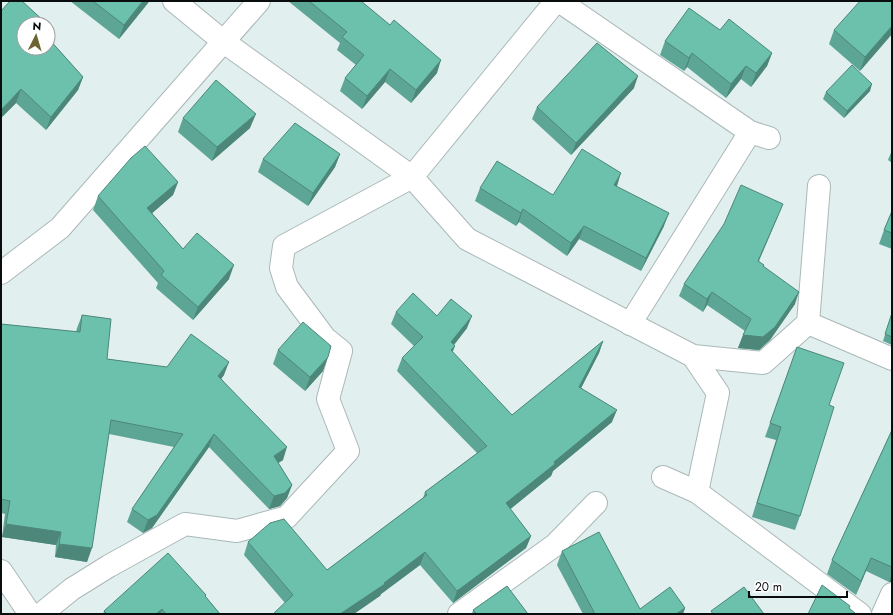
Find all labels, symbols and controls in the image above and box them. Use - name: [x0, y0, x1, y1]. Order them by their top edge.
- north arrow: [16, 16, 56, 56]
- text: N: [32, 18, 42, 34]
- scale bar: [749, 573, 847, 599]
- text: 20 m: [755, 578, 782, 596]

